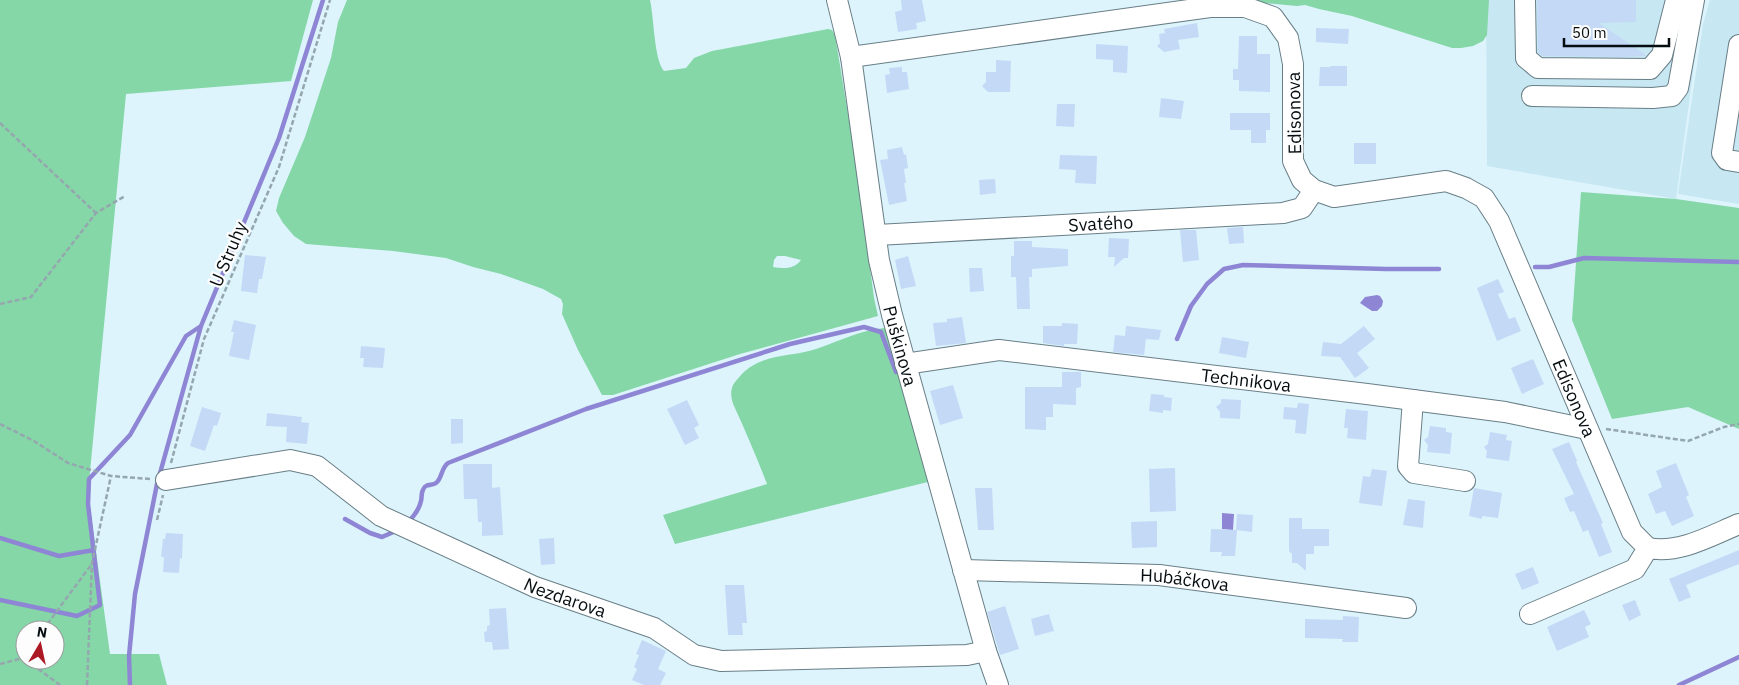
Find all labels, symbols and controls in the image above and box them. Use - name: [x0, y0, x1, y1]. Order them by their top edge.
- scale bar: [1564, 15, 1669, 47]
- text: 50 m: [1572, 23, 1607, 42]
- street label: Edisonova: [1282, 71, 1306, 154]
- street label: Svatého: [1067, 210, 1134, 236]
- street label: U Struhy: [204, 218, 252, 290]
- street label: Puškinova: [879, 303, 923, 389]
- street label: Edisonova: [1548, 355, 1602, 441]
- street label: Technikova: [1200, 363, 1293, 396]
- street label: Hubáčkova: [1140, 563, 1231, 596]
- street label: Nezdarova: [520, 572, 610, 622]
- north arrow: [15, 620, 65, 670]
- text: N: [36, 622, 48, 642]

